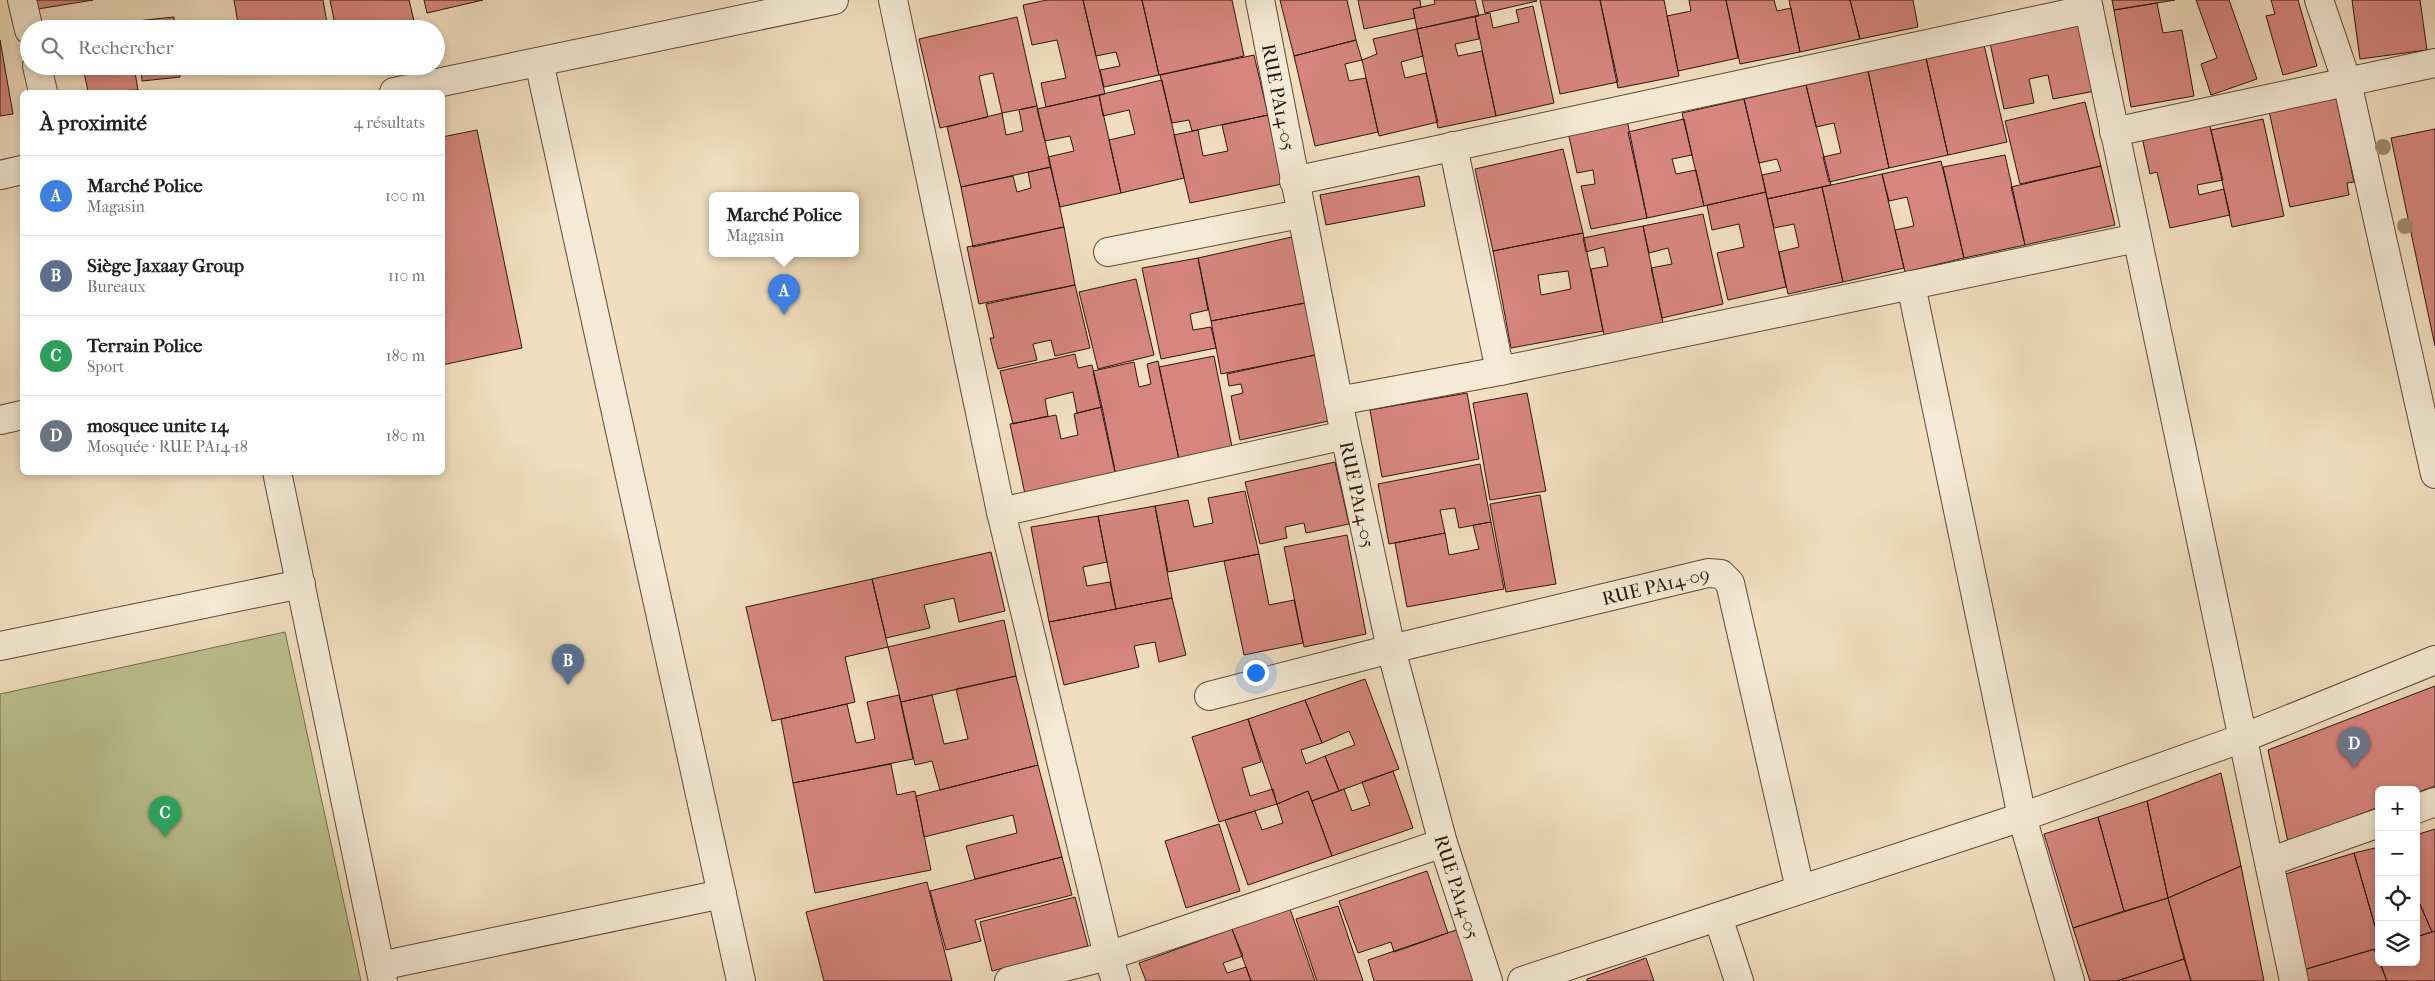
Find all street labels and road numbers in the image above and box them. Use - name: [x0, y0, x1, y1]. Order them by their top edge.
- street label: RUE PA14-05: [1257, 42, 1299, 153]
- street label: RUE PA14-05: [1335, 439, 1379, 550]
- street label: RUE PA14-09: [1600, 563, 1712, 610]
- street label: RUE PA14-05: [1429, 833, 1484, 942]

